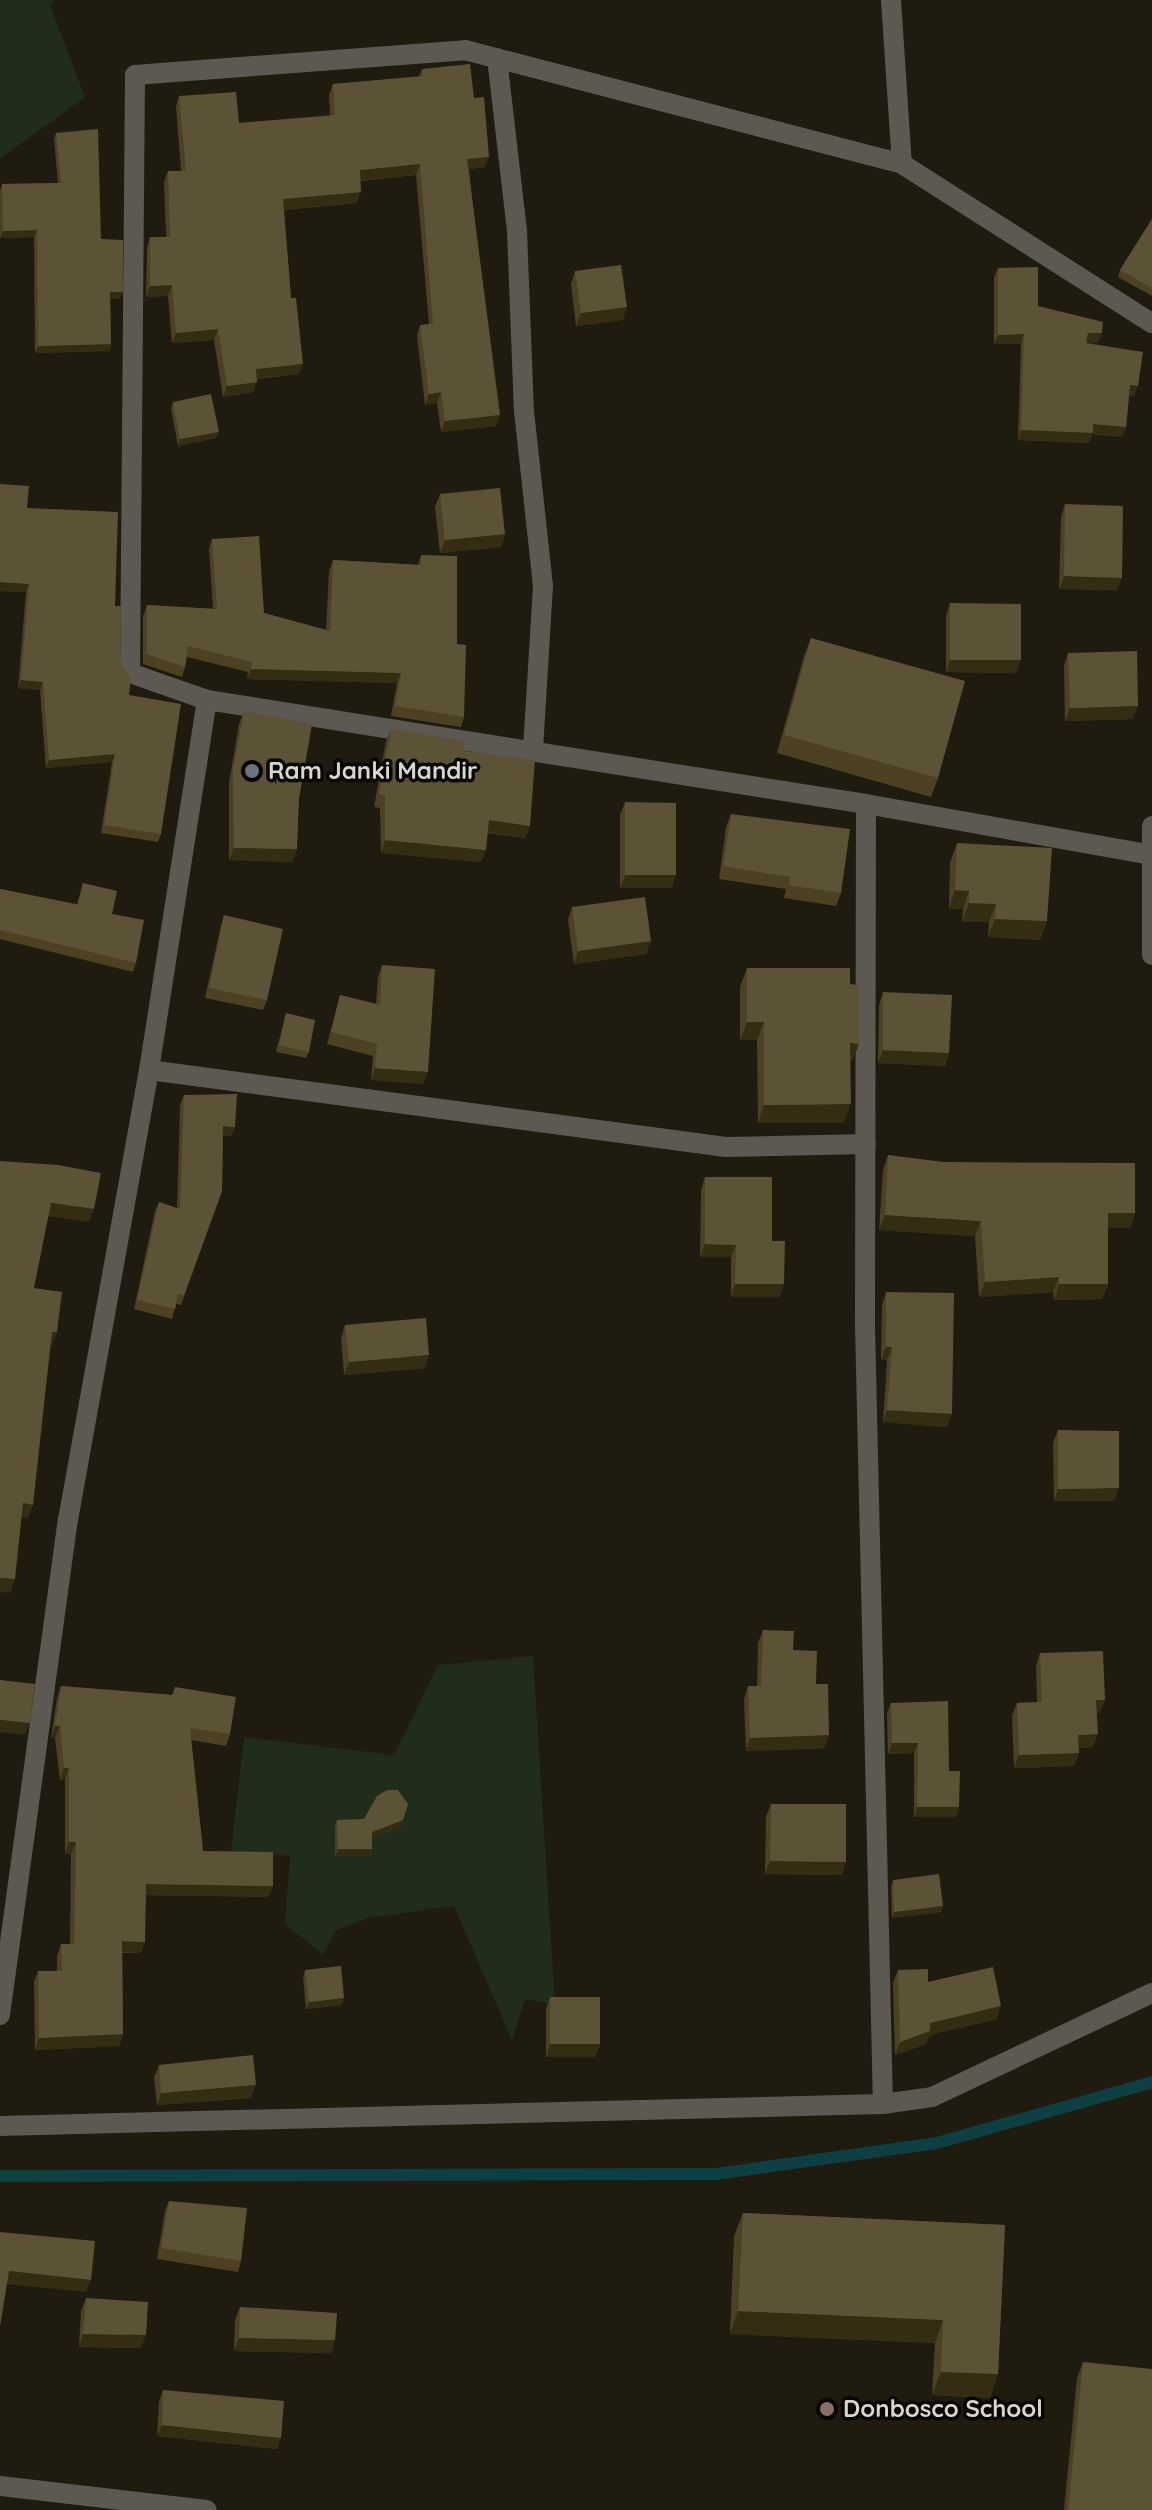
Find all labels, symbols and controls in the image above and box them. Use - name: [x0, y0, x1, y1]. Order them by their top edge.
- place label: Ram Janki Mandir: [268, 757, 477, 785]
- marker: Ram Janki Mandir: [243, 762, 261, 780]
- place label: Donbosco School: [843, 2395, 1043, 2423]
- marker: Donbosco School: [818, 2400, 836, 2418]

